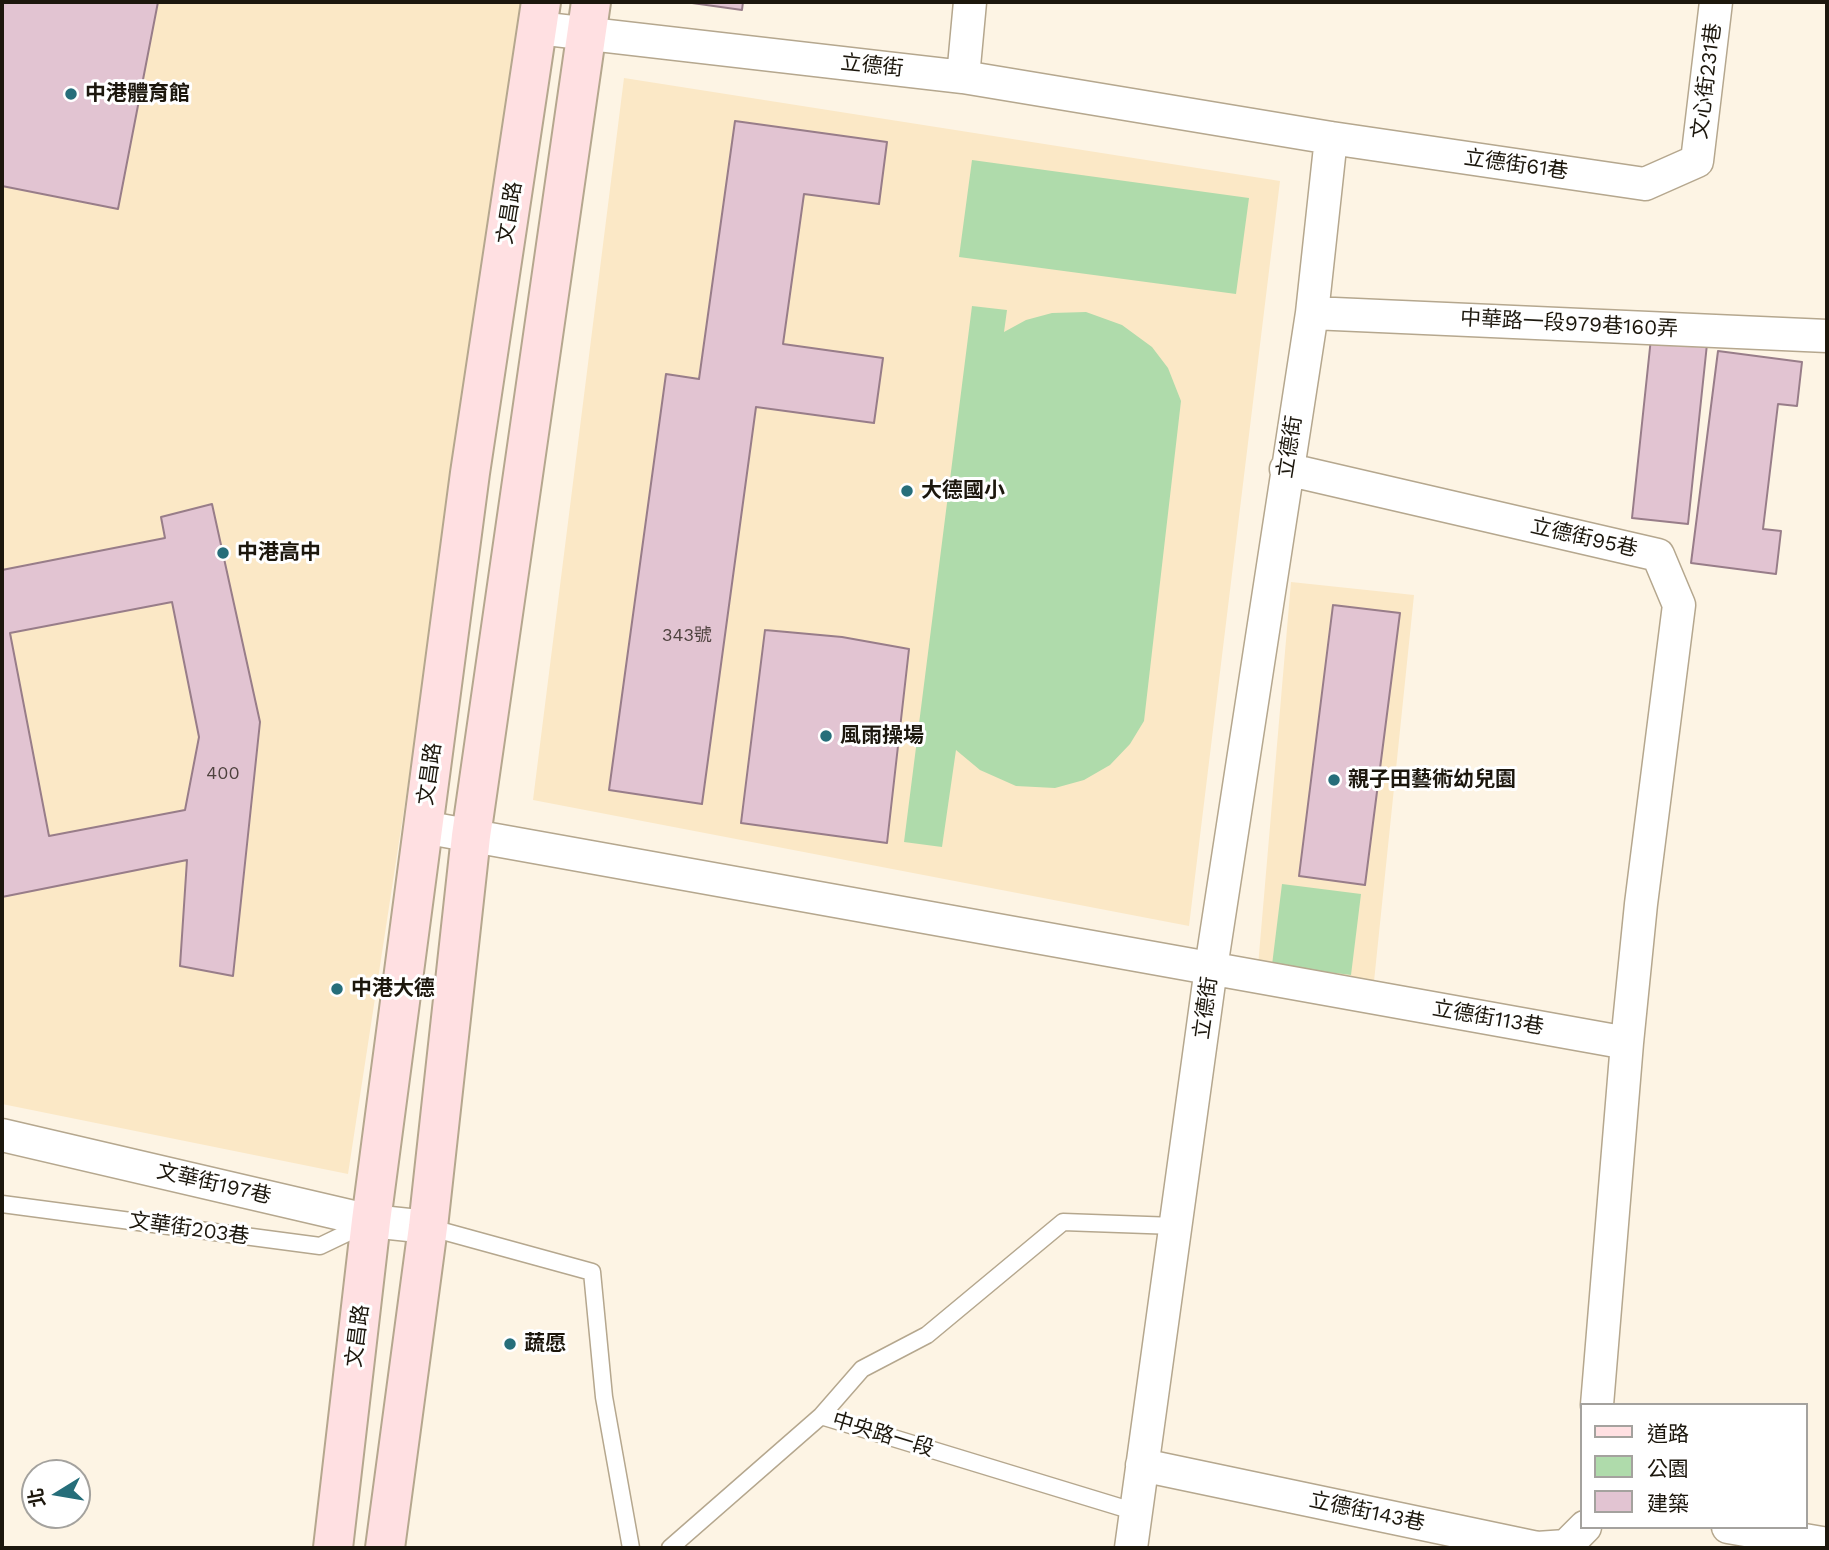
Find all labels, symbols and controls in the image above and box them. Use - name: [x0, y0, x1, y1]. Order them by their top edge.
- street label: 文心街231巷: [1687, 22, 1727, 140]
- street label: 立德街: [839, 50, 905, 82]
- place label: 中港體育館: [85, 81, 190, 107]
- marker: 中港體育館: [63, 86, 79, 102]
- street label: 立德街61巷: [1462, 145, 1570, 185]
- street label: 文昌路: [493, 180, 527, 246]
- street label: 中華路一段979巷160弄: [1459, 306, 1679, 342]
- street label: 立德街: [1273, 414, 1307, 480]
- place label: 大德國小: [921, 478, 1005, 504]
- marker: 大德國小: [899, 483, 915, 499]
- street label: 立德街95巷: [1528, 513, 1640, 563]
- place label: 中港高中: [237, 540, 321, 566]
- marker: 中港高中: [215, 545, 231, 561]
- house number: 343號: [662, 625, 712, 647]
- place label: 風雨操場: [840, 723, 924, 749]
- marker: 風雨操場: [818, 728, 834, 744]
- street label: 文昌路: [413, 741, 447, 807]
- house number: 400: [206, 763, 240, 785]
- place label: 親子田藝術幼兒園: [1348, 767, 1516, 793]
- marker: 親子田藝術幼兒園: [1326, 772, 1342, 788]
- street label: 立德街: [1189, 975, 1223, 1041]
- place label: 中港大德: [351, 976, 435, 1002]
- marker: 中港大德: [329, 981, 345, 997]
- street label: 立德街113巷: [1430, 996, 1546, 1040]
- street label: 文華街197巷: [154, 1159, 274, 1209]
- street label: 文華街203巷: [127, 1208, 251, 1250]
- street label: 文昌路: [342, 1303, 374, 1369]
- place label: 蔬愿: [524, 1331, 566, 1357]
- marker: 蔬愿: [502, 1336, 518, 1352]
- legend: [1580, 1403, 1808, 1529]
- street label: 中央路一段: [829, 1408, 937, 1462]
- text: 道路: [1647, 1421, 1689, 1446]
- text: 公園: [1647, 1456, 1689, 1481]
- north arrow: [21, 1459, 91, 1529]
- text: 北: [24, 1486, 50, 1509]
- street label: 立德街143巷: [1307, 1487, 1427, 1537]
- text: 建築: [1647, 1491, 1689, 1516]

